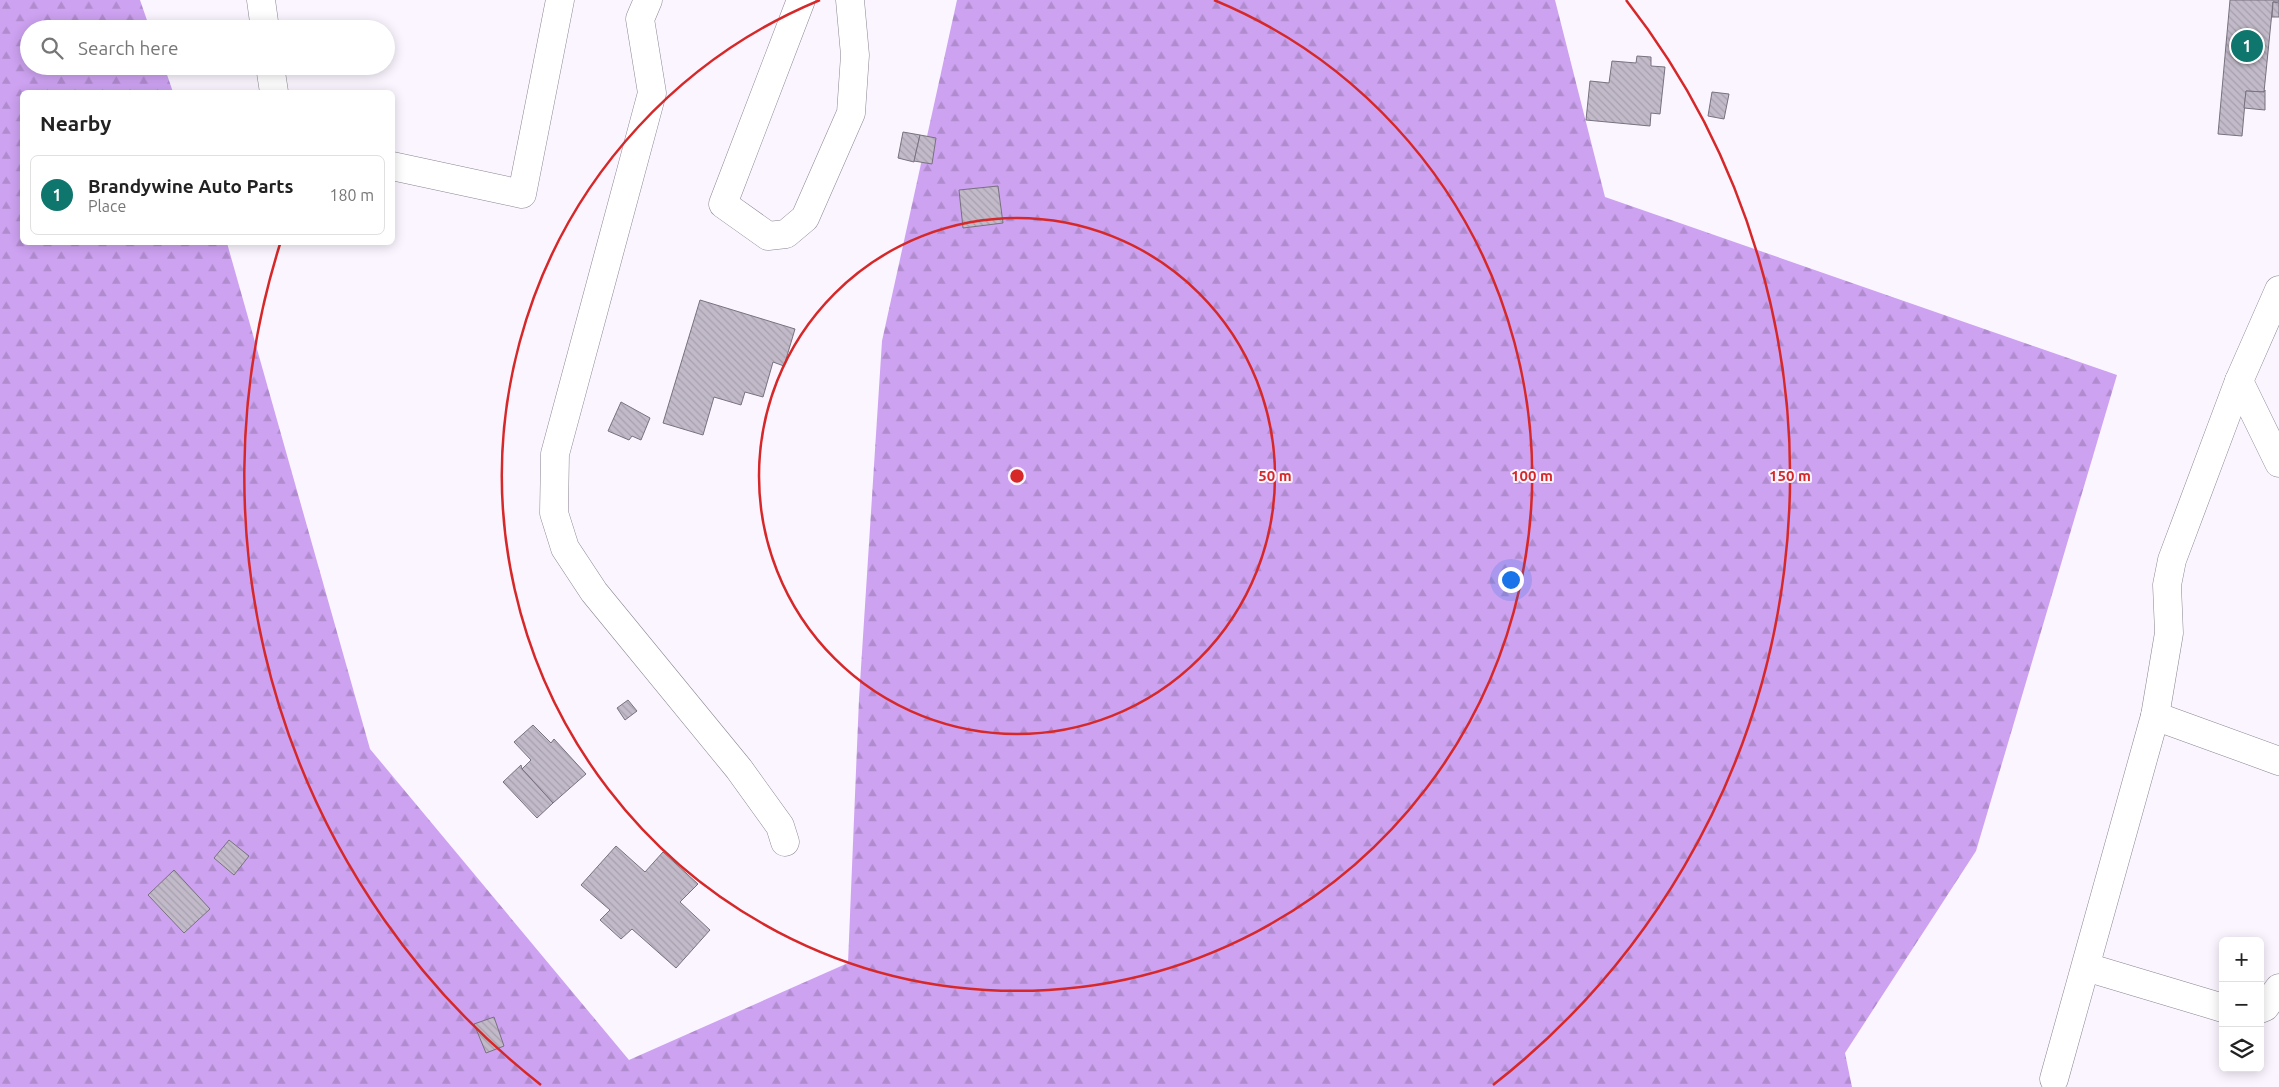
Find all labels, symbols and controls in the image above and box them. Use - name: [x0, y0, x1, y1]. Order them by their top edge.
- search box: [20, 20, 395, 75]
- pin: 1: [2231, 27, 2263, 65]
- icon: search: [38, 34, 66, 62]
- text: Search here: [78, 37, 178, 59]
- text: Nearby: [40, 111, 111, 135]
- text: Brandywine Auto Parts: [88, 175, 294, 197]
- text: 1: [52, 186, 62, 204]
- text: 180 m: [329, 186, 374, 204]
- text: Place: [88, 197, 126, 215]
- centre of rings: [1008, 467, 1026, 485]
- text: 50 m: [1258, 467, 1292, 484]
- text: 100 m: [1511, 467, 1553, 484]
- text: 150 m: [1769, 467, 1811, 484]
- your location: [1498, 567, 1524, 593]
- map controls: [2219, 937, 2264, 1072]
- button: +: [2219, 937, 2264, 982]
- button: −: [2219, 982, 2264, 1027]
- button: layers: [2219, 1027, 2264, 1072]

